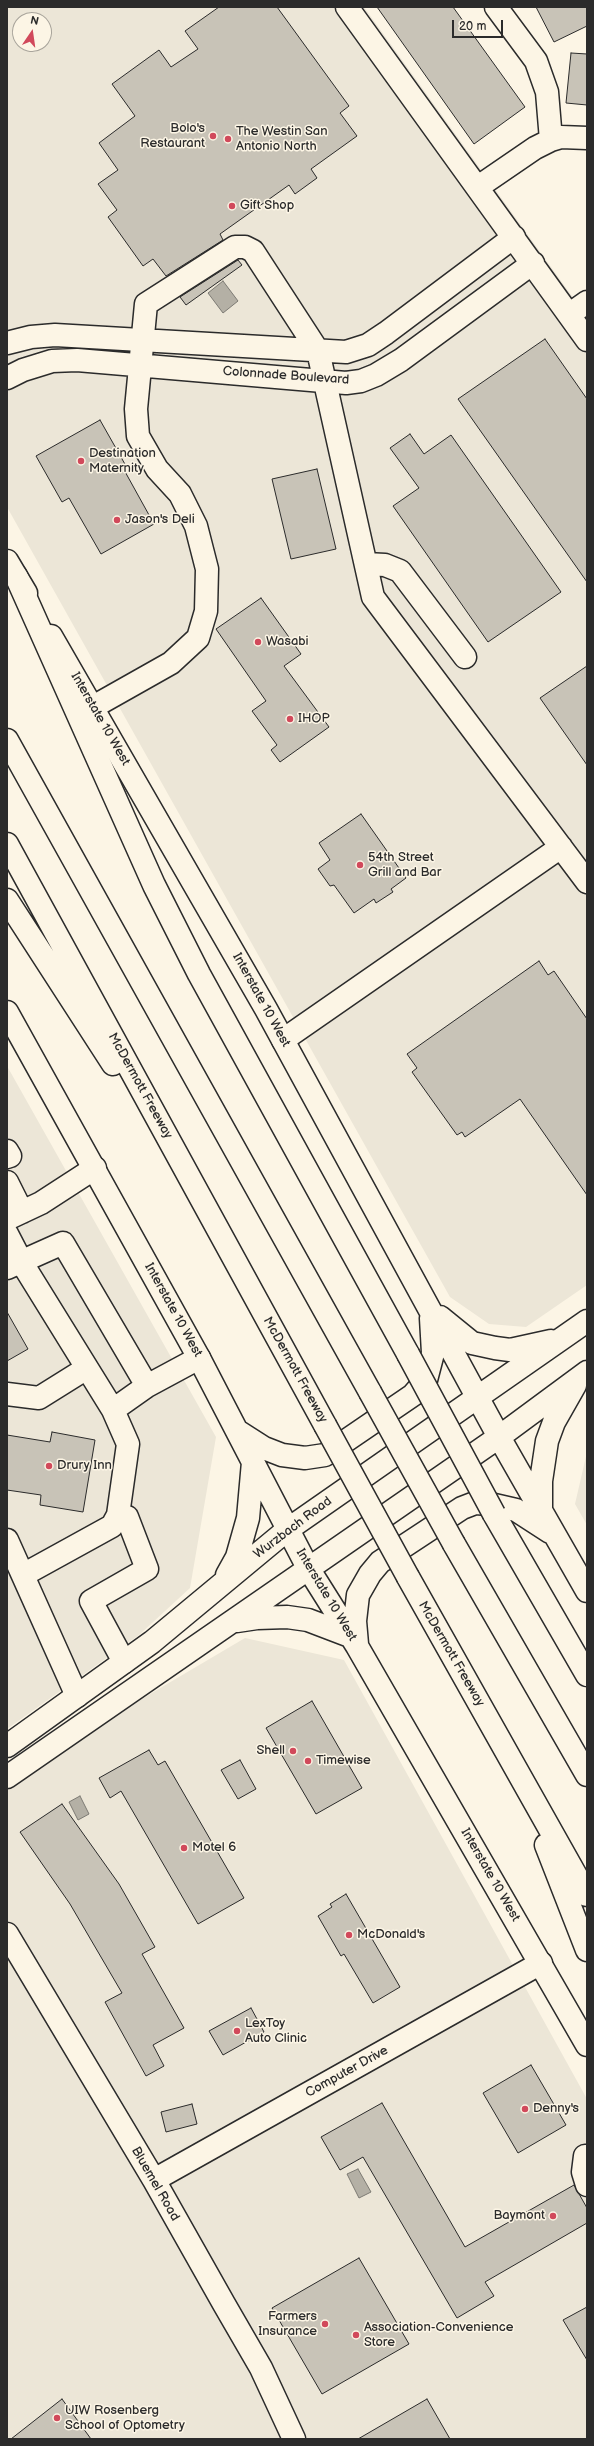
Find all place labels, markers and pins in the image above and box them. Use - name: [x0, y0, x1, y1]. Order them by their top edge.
- place label: Bolo's Restaurant: [140, 121, 205, 152]
- place label: The Westin San Antonio North: [236, 124, 328, 155]
- marker: Bolo's Restaurant: [208, 131, 218, 141]
- marker: The Westin San Antonio North: [223, 134, 233, 144]
- place label: Gift Shop: [240, 198, 294, 214]
- marker: Gift Shop: [227, 201, 237, 211]
- place label: Destination Maternity: [89, 446, 156, 477]
- marker: Destination Maternity: [76, 456, 86, 466]
- place label: Jason's Deli: [125, 512, 195, 528]
- marker: Jason's Deli: [112, 515, 122, 525]
- place label: Wasabi: [266, 634, 309, 650]
- marker: Wasabi: [253, 637, 263, 647]
- place label: IHOP: [298, 711, 330, 727]
- marker: IHOP: [285, 714, 295, 724]
- place label: 54th Street Grill and Bar: [368, 850, 441, 881]
- marker: 54th Street Grill and Bar: [355, 860, 365, 870]
- place label: Drury Inn: [57, 1458, 112, 1474]
- marker: Drury Inn: [44, 1461, 54, 1471]
- place label: Shell: [256, 1743, 285, 1759]
- marker: Shell: [288, 1746, 298, 1756]
- place label: Timewise: [316, 1753, 371, 1769]
- marker: Timewise: [303, 1756, 313, 1766]
- place label: Motel 6: [192, 1840, 236, 1856]
- marker: Motel 6: [179, 1843, 189, 1853]
- place label: McDonald's: [357, 1927, 425, 1943]
- marker: McDonald's: [344, 1930, 354, 1940]
- place label: LexToy Auto Clinic: [245, 2016, 307, 2047]
- marker: LexToy Auto Clinic: [232, 2026, 242, 2036]
- place label: Denny's: [533, 2101, 579, 2117]
- marker: Denny's: [520, 2104, 530, 2114]
- place label: Baymont: [493, 2208, 545, 2224]
- marker: Baymont: [548, 2211, 558, 2221]
- place label: Farmers Insurance: [258, 2309, 317, 2340]
- marker: Farmers Insurance: [320, 2319, 330, 2329]
- place label: Association-Convenience Store: [364, 2320, 513, 2351]
- marker: Association-Convenience Store: [351, 2330, 361, 2340]
- place label: UIW Rosenberg School of Optometry: [65, 2403, 185, 2434]
- marker: UIW Rosenberg School of Optometry: [52, 2413, 62, 2423]

